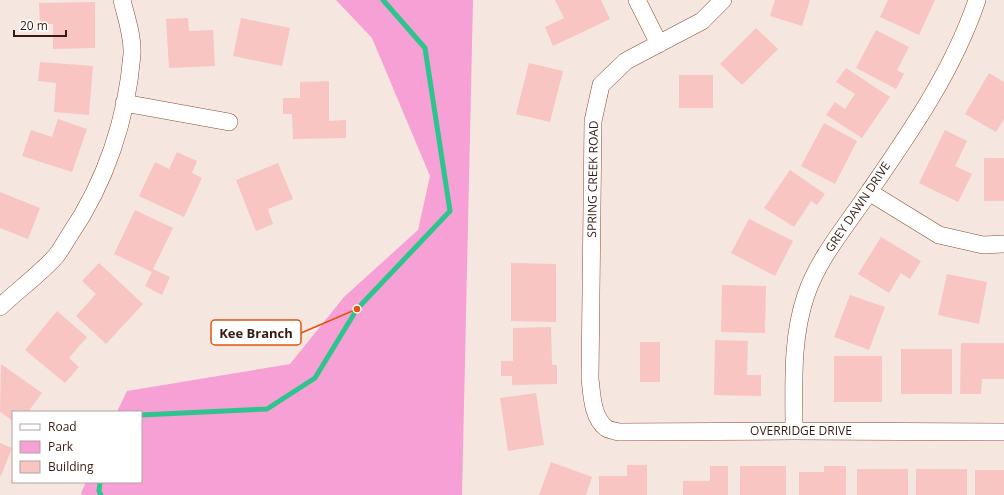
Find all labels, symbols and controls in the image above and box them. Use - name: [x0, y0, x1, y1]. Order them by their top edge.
- scale bar: [14, 12, 66, 38]
- text: 20 m: [20, 17, 48, 34]
- street label: SPRING CREEK ROAD: [583, 120, 602, 238]
- street label: GREY DAWN DRIVE: [821, 158, 894, 255]
- callout: Kee Branch: [211, 320, 301, 345]
- text: Kee Branch: [219, 324, 293, 342]
- legend: [12, 411, 142, 483]
- text: Road: [48, 418, 77, 435]
- street label: OVERRIDGE DRIVE: [750, 422, 852, 439]
- text: Park: [48, 438, 74, 455]
- text: Building: [48, 458, 94, 475]

